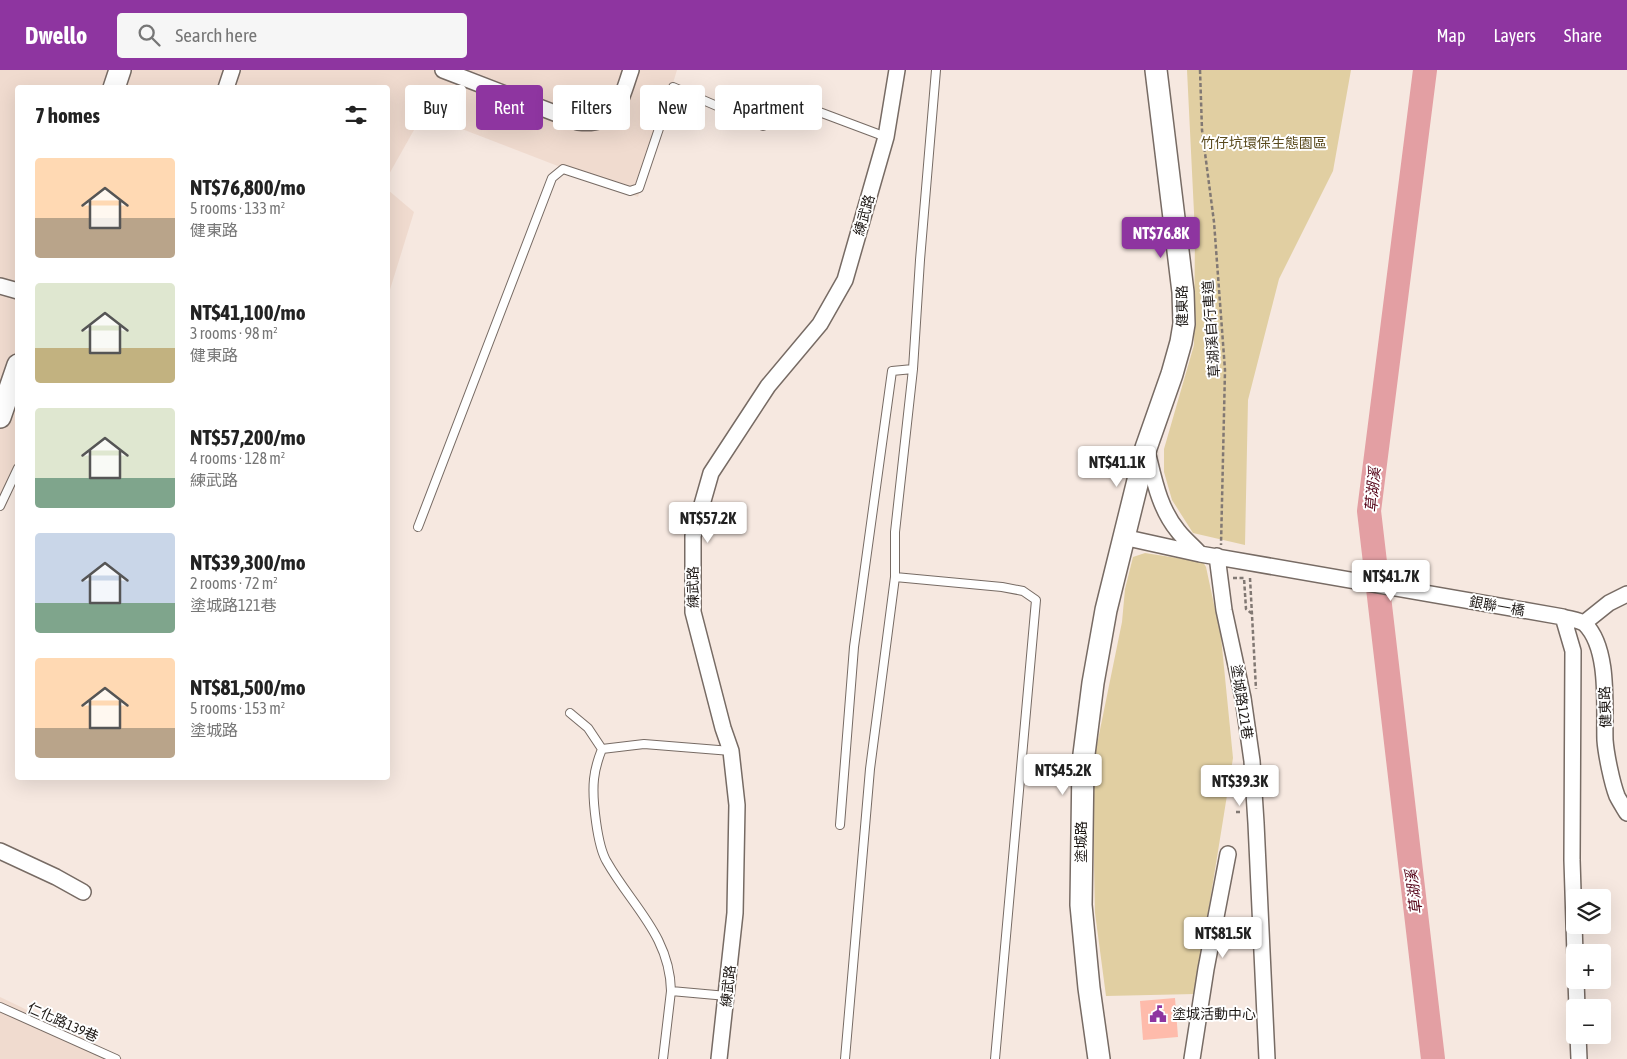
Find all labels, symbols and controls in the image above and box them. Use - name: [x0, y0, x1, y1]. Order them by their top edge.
- search box: [117, 13, 467, 58]
- icon: search: [135, 21, 163, 49]
- text: Dwello: [25, 22, 87, 49]
- text: Search here: [175, 24, 257, 46]
- text: Map: [1436, 25, 1465, 46]
- text: Layers: [1493, 25, 1536, 46]
- text: Share: [1564, 25, 1602, 46]
- chip: Buy: [405, 85, 466, 130]
- chip: Rent: [476, 85, 543, 130]
- chip: Filters: [553, 85, 630, 130]
- chip: New: [640, 85, 705, 130]
- chip: Apartment: [715, 85, 822, 130]
- icon: filters: [342, 101, 370, 129]
- text: 7 homes: [35, 103, 100, 127]
- park label: 竹仔坑環保生態園區: [1201, 135, 1327, 151]
- text: NT$76,800/mo: [190, 175, 306, 199]
- icon: home: [75, 178, 135, 238]
- street label: 練武路: [851, 193, 877, 237]
- text: 5 rooms · 133 m²: [190, 199, 285, 217]
- pin: NT$76.8K: [1109, 216, 1213, 259]
- text: 健東路: [190, 221, 238, 239]
- text: NT$76.8K: [1133, 224, 1189, 242]
- street label: 草湖溪自行車道: [1200, 280, 1222, 378]
- street label: 健東路: [1174, 285, 1190, 327]
- text: NT$41,100/mo: [190, 300, 306, 324]
- icon: home: [75, 303, 135, 363]
- text: 3 rooms · 98 m²: [190, 324, 278, 342]
- text: 健東路: [190, 346, 238, 364]
- text: NT$57,200/mo: [190, 425, 306, 449]
- icon: home: [75, 428, 135, 488]
- pin: NT$41.1K: [1065, 446, 1169, 488]
- text: 4 rooms · 128 m²: [190, 449, 285, 467]
- text: NT$41.1K: [1089, 453, 1145, 471]
- water label: 草湖溪: [1362, 465, 1383, 513]
- text: 練武路: [190, 471, 238, 489]
- pin: NT$57.2K: [656, 502, 760, 544]
- text: NT$57.2K: [680, 509, 736, 527]
- text: NT$39,300/mo: [190, 550, 306, 574]
- icon: home: [75, 553, 135, 613]
- pin: NT$41.7K: [1339, 560, 1443, 602]
- street label: 練武路: [685, 566, 701, 608]
- text: NT$41.7K: [1363, 567, 1419, 585]
- text: 2 rooms · 72 m²: [190, 574, 278, 592]
- street label: 銀聯一橋: [1468, 593, 1526, 619]
- text: 塗城路121巷: [190, 596, 277, 614]
- street label: 塗城路121巷: [1228, 663, 1256, 741]
- text: NT$81,500/mo: [190, 675, 306, 699]
- icon: home: [75, 678, 135, 738]
- street label: 健東路: [1596, 686, 1614, 728]
- text: 5 rooms · 153 m²: [190, 699, 285, 717]
- text: 塗城路: [190, 721, 238, 739]
- pin: NT$45.2K: [1011, 754, 1115, 796]
- text: NT$45.2K: [1035, 761, 1091, 779]
- pin: NT$39.3K: [1188, 764, 1292, 807]
- text: NT$39.3K: [1212, 772, 1268, 790]
- street label: 塗城路: [1073, 821, 1089, 863]
- water label: 草湖溪: [1402, 867, 1425, 915]
- map controls: [1566, 889, 1611, 1044]
- button: layers: [1566, 889, 1611, 934]
- pin: NT$81.5K: [1171, 916, 1275, 959]
- text: NT$81.5K: [1195, 924, 1251, 942]
- button: +: [1566, 944, 1611, 989]
- street label: 練武路: [718, 964, 738, 1008]
- street label: 仁化路139巷: [25, 999, 101, 1045]
- button: −: [1566, 999, 1611, 1044]
- public building icon: 塗城活動中心: [1148, 1004, 1168, 1024]
- place label: 塗城活動中心: [1172, 1006, 1256, 1022]

